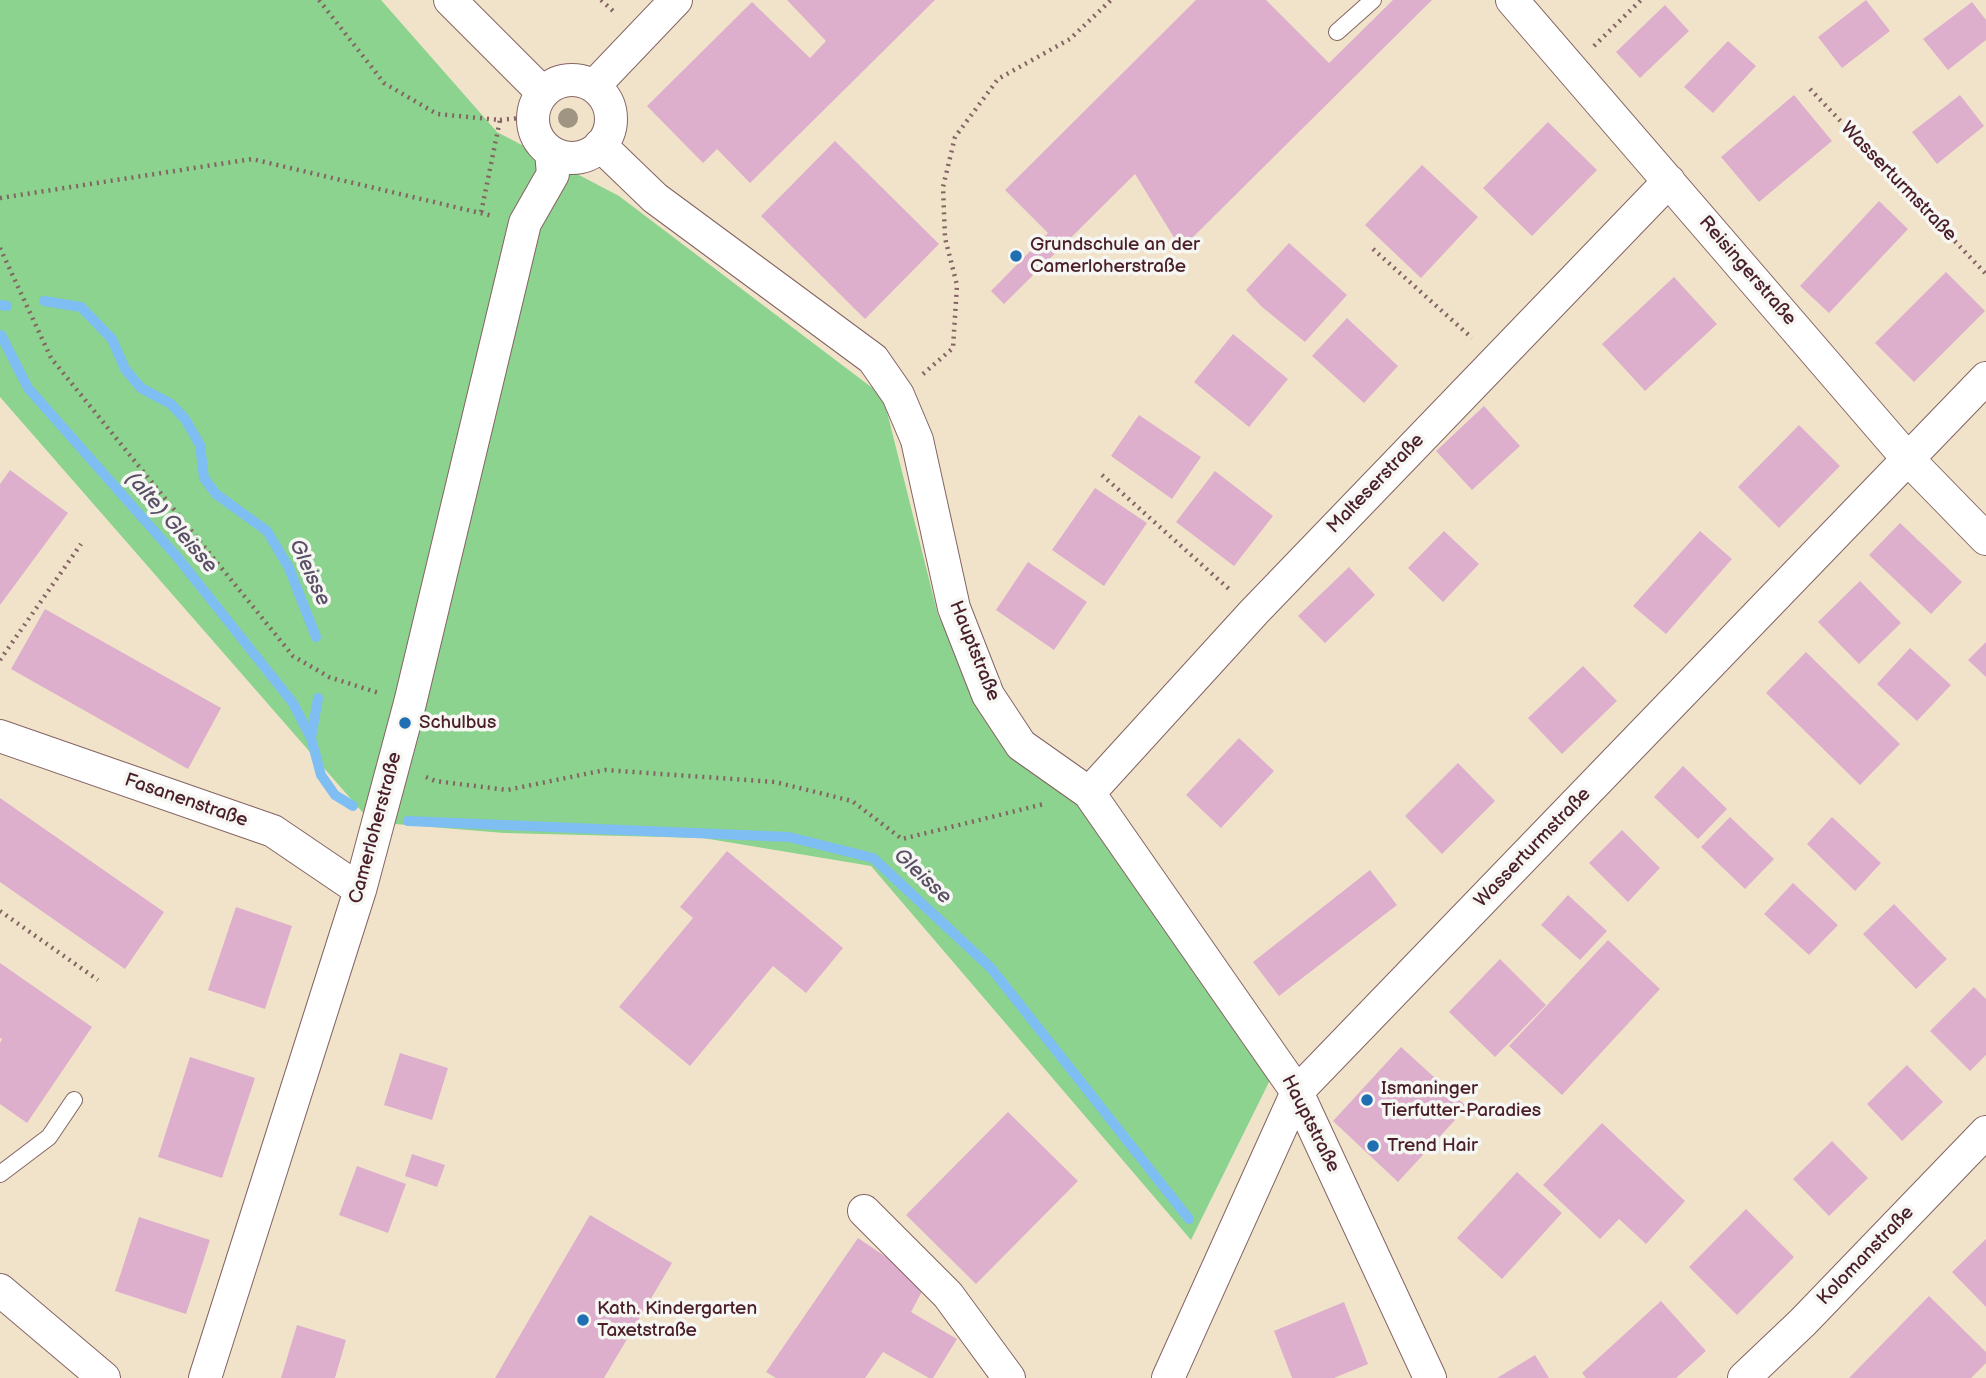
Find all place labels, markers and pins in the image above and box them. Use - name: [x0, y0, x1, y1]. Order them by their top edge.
- place label: Grundschule an der Camerloherstraße: [1030, 234, 1200, 278]
- marker: Grundschule an der Camerloherstraße: [1008, 248, 1024, 264]
- place label: Schulbus: [419, 712, 496, 734]
- marker: Schulbus: [397, 715, 413, 731]
- place label: Ismaninger Tierfutter-Paradies: [1381, 1078, 1541, 1122]
- marker: Ismaninger Tierfutter-Paradies: [1359, 1092, 1375, 1108]
- place label: Trend Hair: [1387, 1135, 1478, 1157]
- marker: Trend Hair: [1365, 1138, 1381, 1154]
- place label: Kath. Kindergarten Taxetstraße: [597, 1298, 757, 1342]
- marker: Kath. Kindergarten Taxetstraße: [575, 1312, 591, 1328]

